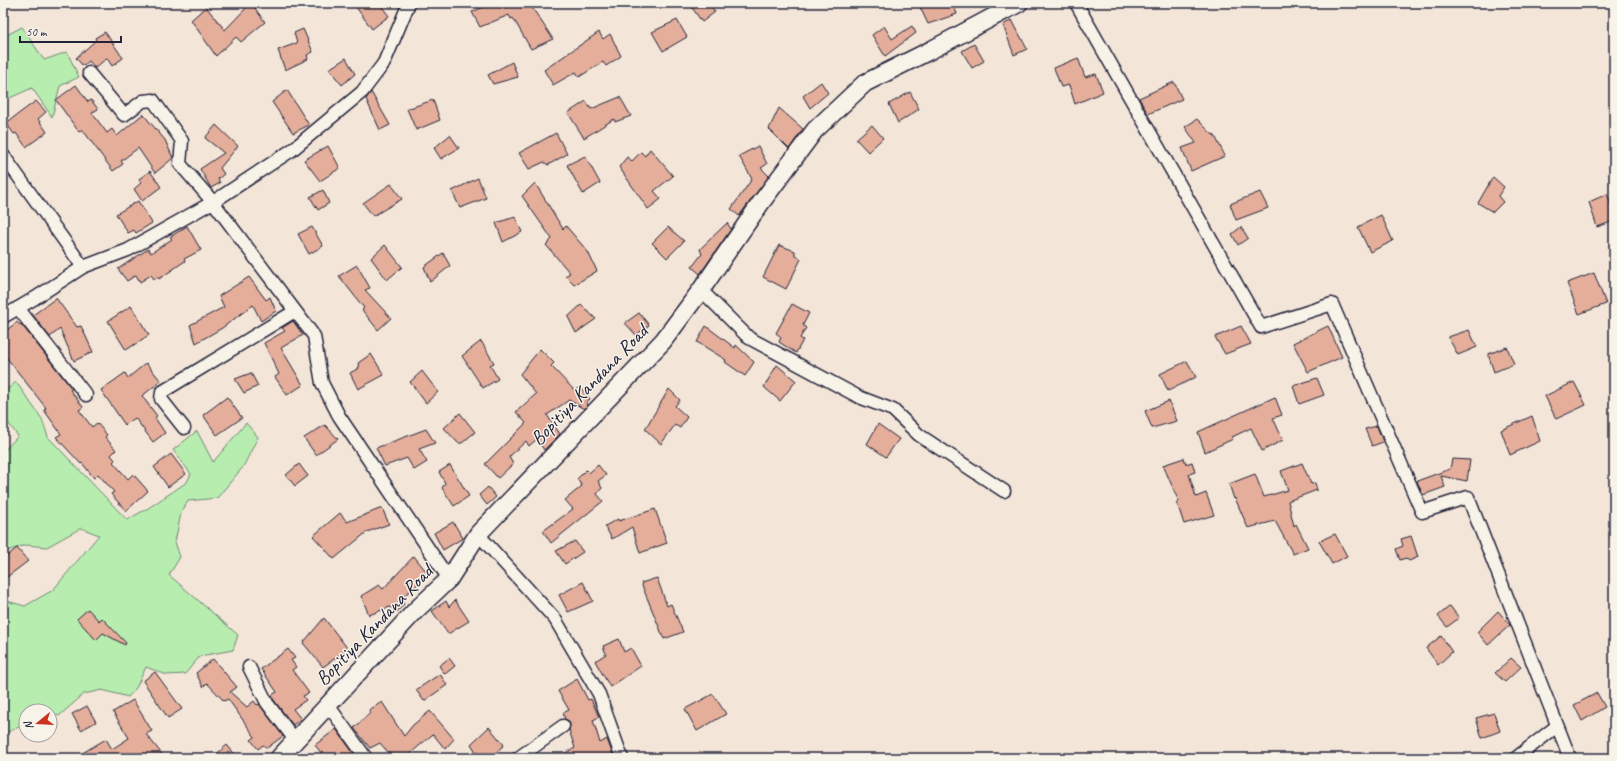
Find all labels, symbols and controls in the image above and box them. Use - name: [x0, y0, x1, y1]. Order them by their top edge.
- scale bar: [20, 18, 121, 44]
- text: 50 m: [26, 24, 48, 40]
- street label: Bopitiya Kandana Road: [525, 317, 655, 451]
- street label: Bopitiya Kandana Road: [310, 557, 440, 691]
- north arrow: [18, 703, 58, 743]
- text: N: [20, 719, 36, 731]

